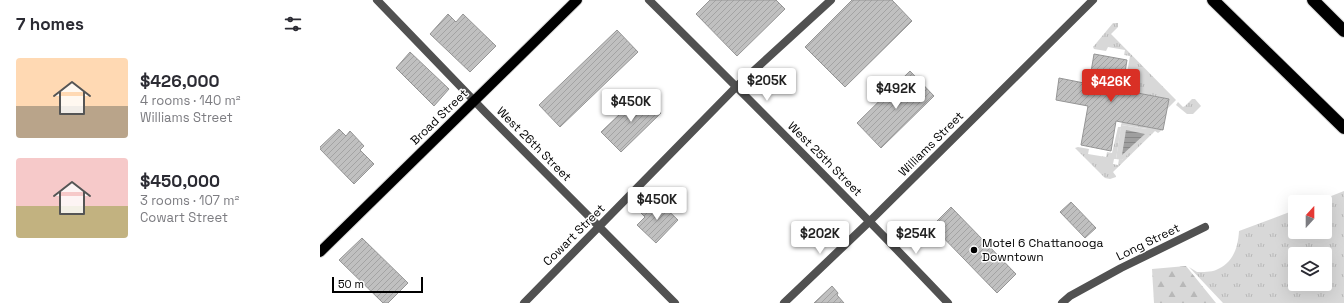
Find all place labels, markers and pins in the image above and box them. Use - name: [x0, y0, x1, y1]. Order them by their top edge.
- pin: $205K: [739, 68, 795, 102]
- pin: $426K: [1083, 69, 1139, 103]
- pin: $492K: [868, 76, 924, 110]
- pin: $450K: [603, 89, 659, 123]
- pin: $450K: [629, 187, 685, 221]
- pin: $202K: [792, 221, 848, 255]
- pin: $254K: [888, 221, 944, 255]
- place label: Motel 6 Chattanooga Downtown: [982, 235, 1104, 265]
- marker: Motel 6 Chattanooga Downtown: [969, 245, 979, 255]

